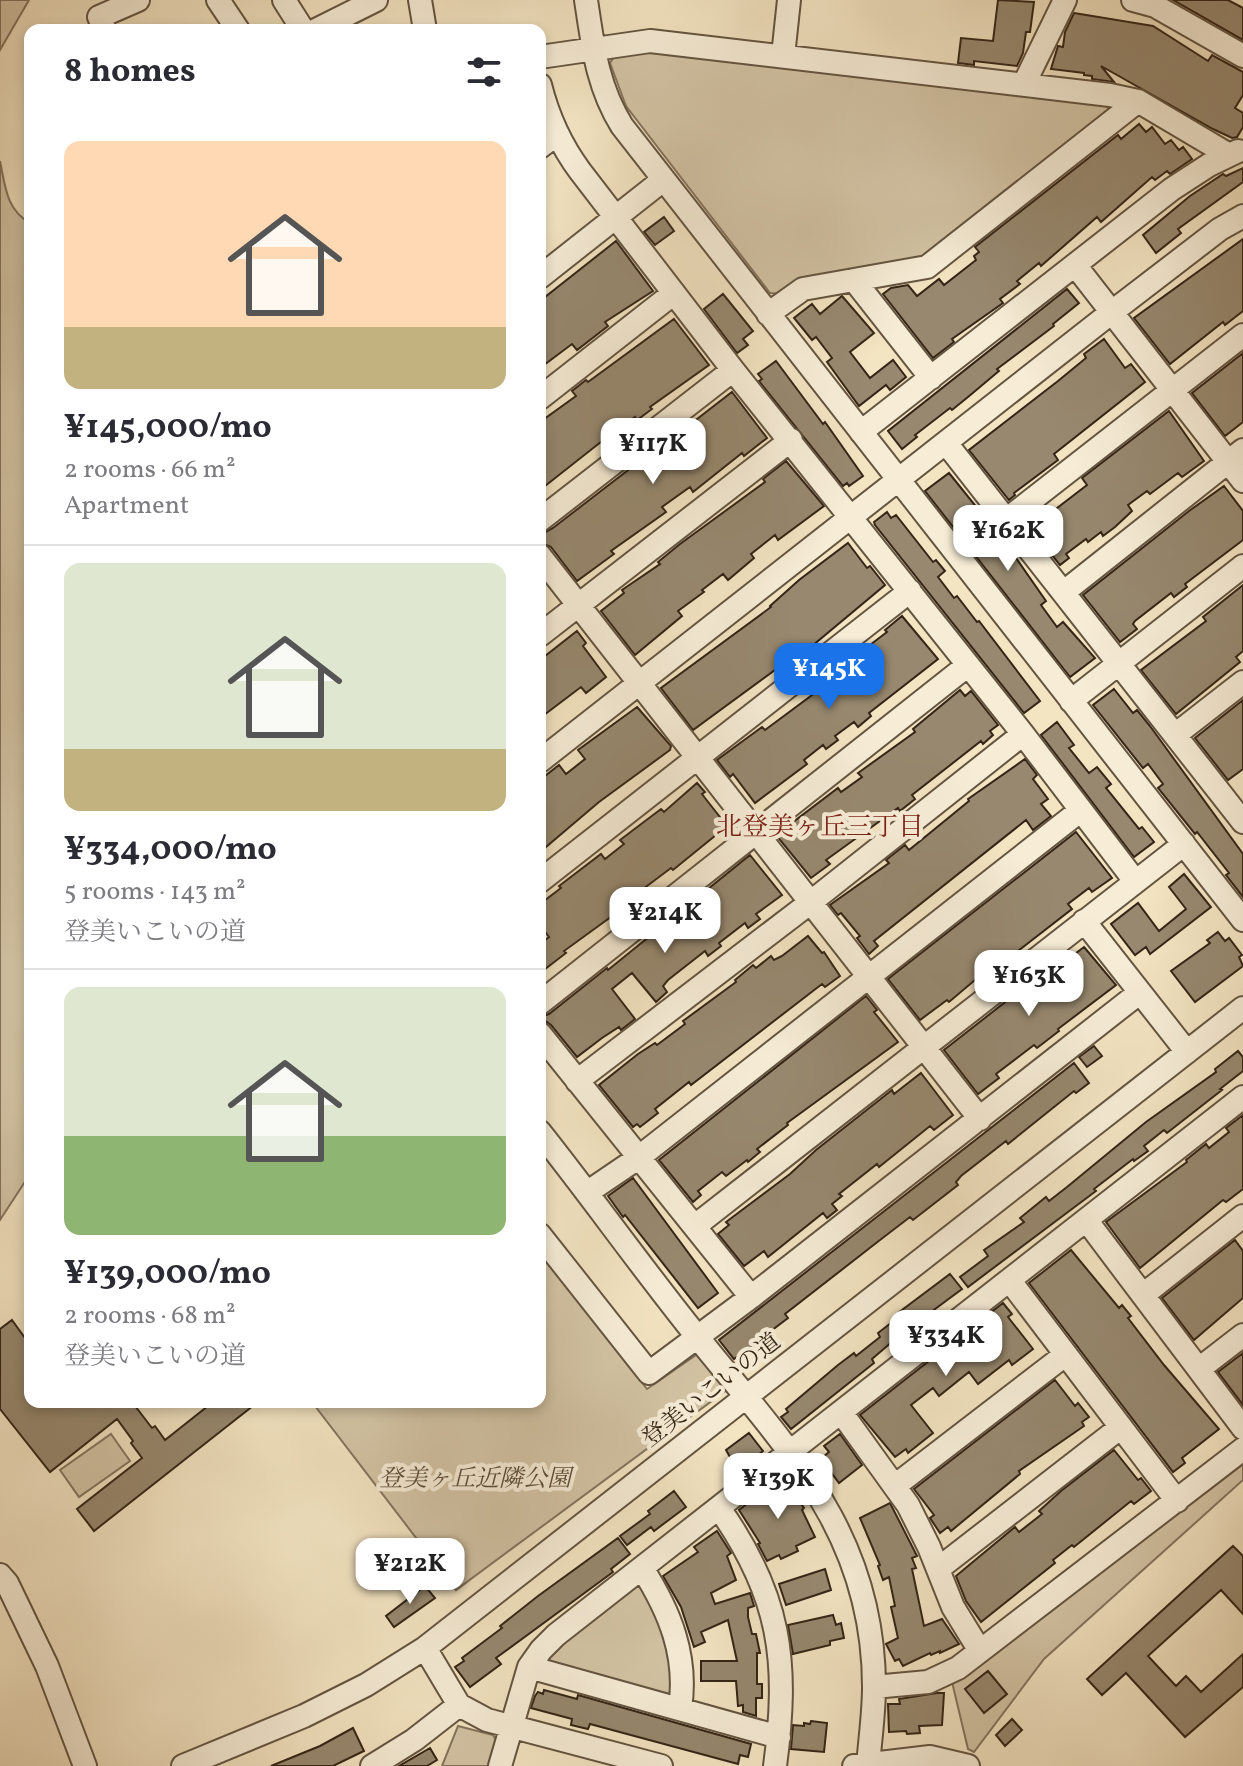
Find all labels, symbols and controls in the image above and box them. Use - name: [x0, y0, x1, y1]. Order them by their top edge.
- text: 8 homes: [64, 49, 196, 96]
- icon: filters: [462, 50, 506, 94]
- icon: home: [213, 193, 357, 337]
- text: ¥145,000/mo: [64, 405, 272, 452]
- pin: ¥117K: [597, 418, 709, 486]
- text: ¥117K: [619, 426, 687, 462]
- text: 2 rooms · 66 m²: [64, 452, 236, 488]
- text: Apartment: [64, 488, 189, 524]
- pin: ¥162K: [952, 505, 1064, 573]
- text: ¥162K: [971, 513, 1045, 549]
- icon: home: [213, 615, 357, 759]
- pin: ¥145K: [773, 643, 885, 711]
- text: ¥145K: [792, 651, 866, 687]
- district label: 北登美ヶ丘三丁目: [716, 810, 924, 846]
- text: ¥334,000/mo: [64, 827, 277, 874]
- text: 5 rooms · 143 m²: [64, 874, 246, 910]
- pin: ¥214K: [609, 887, 721, 955]
- text: ¥214K: [628, 895, 702, 931]
- text: 登美いこいの道: [64, 915, 246, 951]
- pin: ¥163K: [973, 950, 1085, 1018]
- text: ¥163K: [992, 958, 1066, 994]
- icon: home: [213, 1039, 357, 1183]
- text: ¥139,000/mo: [64, 1251, 271, 1298]
- text: 2 rooms · 68 m²: [64, 1298, 236, 1334]
- pin: ¥334K: [890, 1310, 1002, 1378]
- text: ¥334K: [907, 1318, 985, 1354]
- street label: 登美いこいの道: [635, 1326, 789, 1456]
- text: 登美いこいの道: [64, 1339, 246, 1375]
- pin: ¥139K: [722, 1453, 834, 1521]
- text: ¥139K: [742, 1461, 814, 1497]
- park label: 登美ヶ丘近隣公園: [379, 1463, 575, 1497]
- pin: ¥212K: [354, 1538, 466, 1606]
- text: ¥212K: [374, 1546, 446, 1582]

